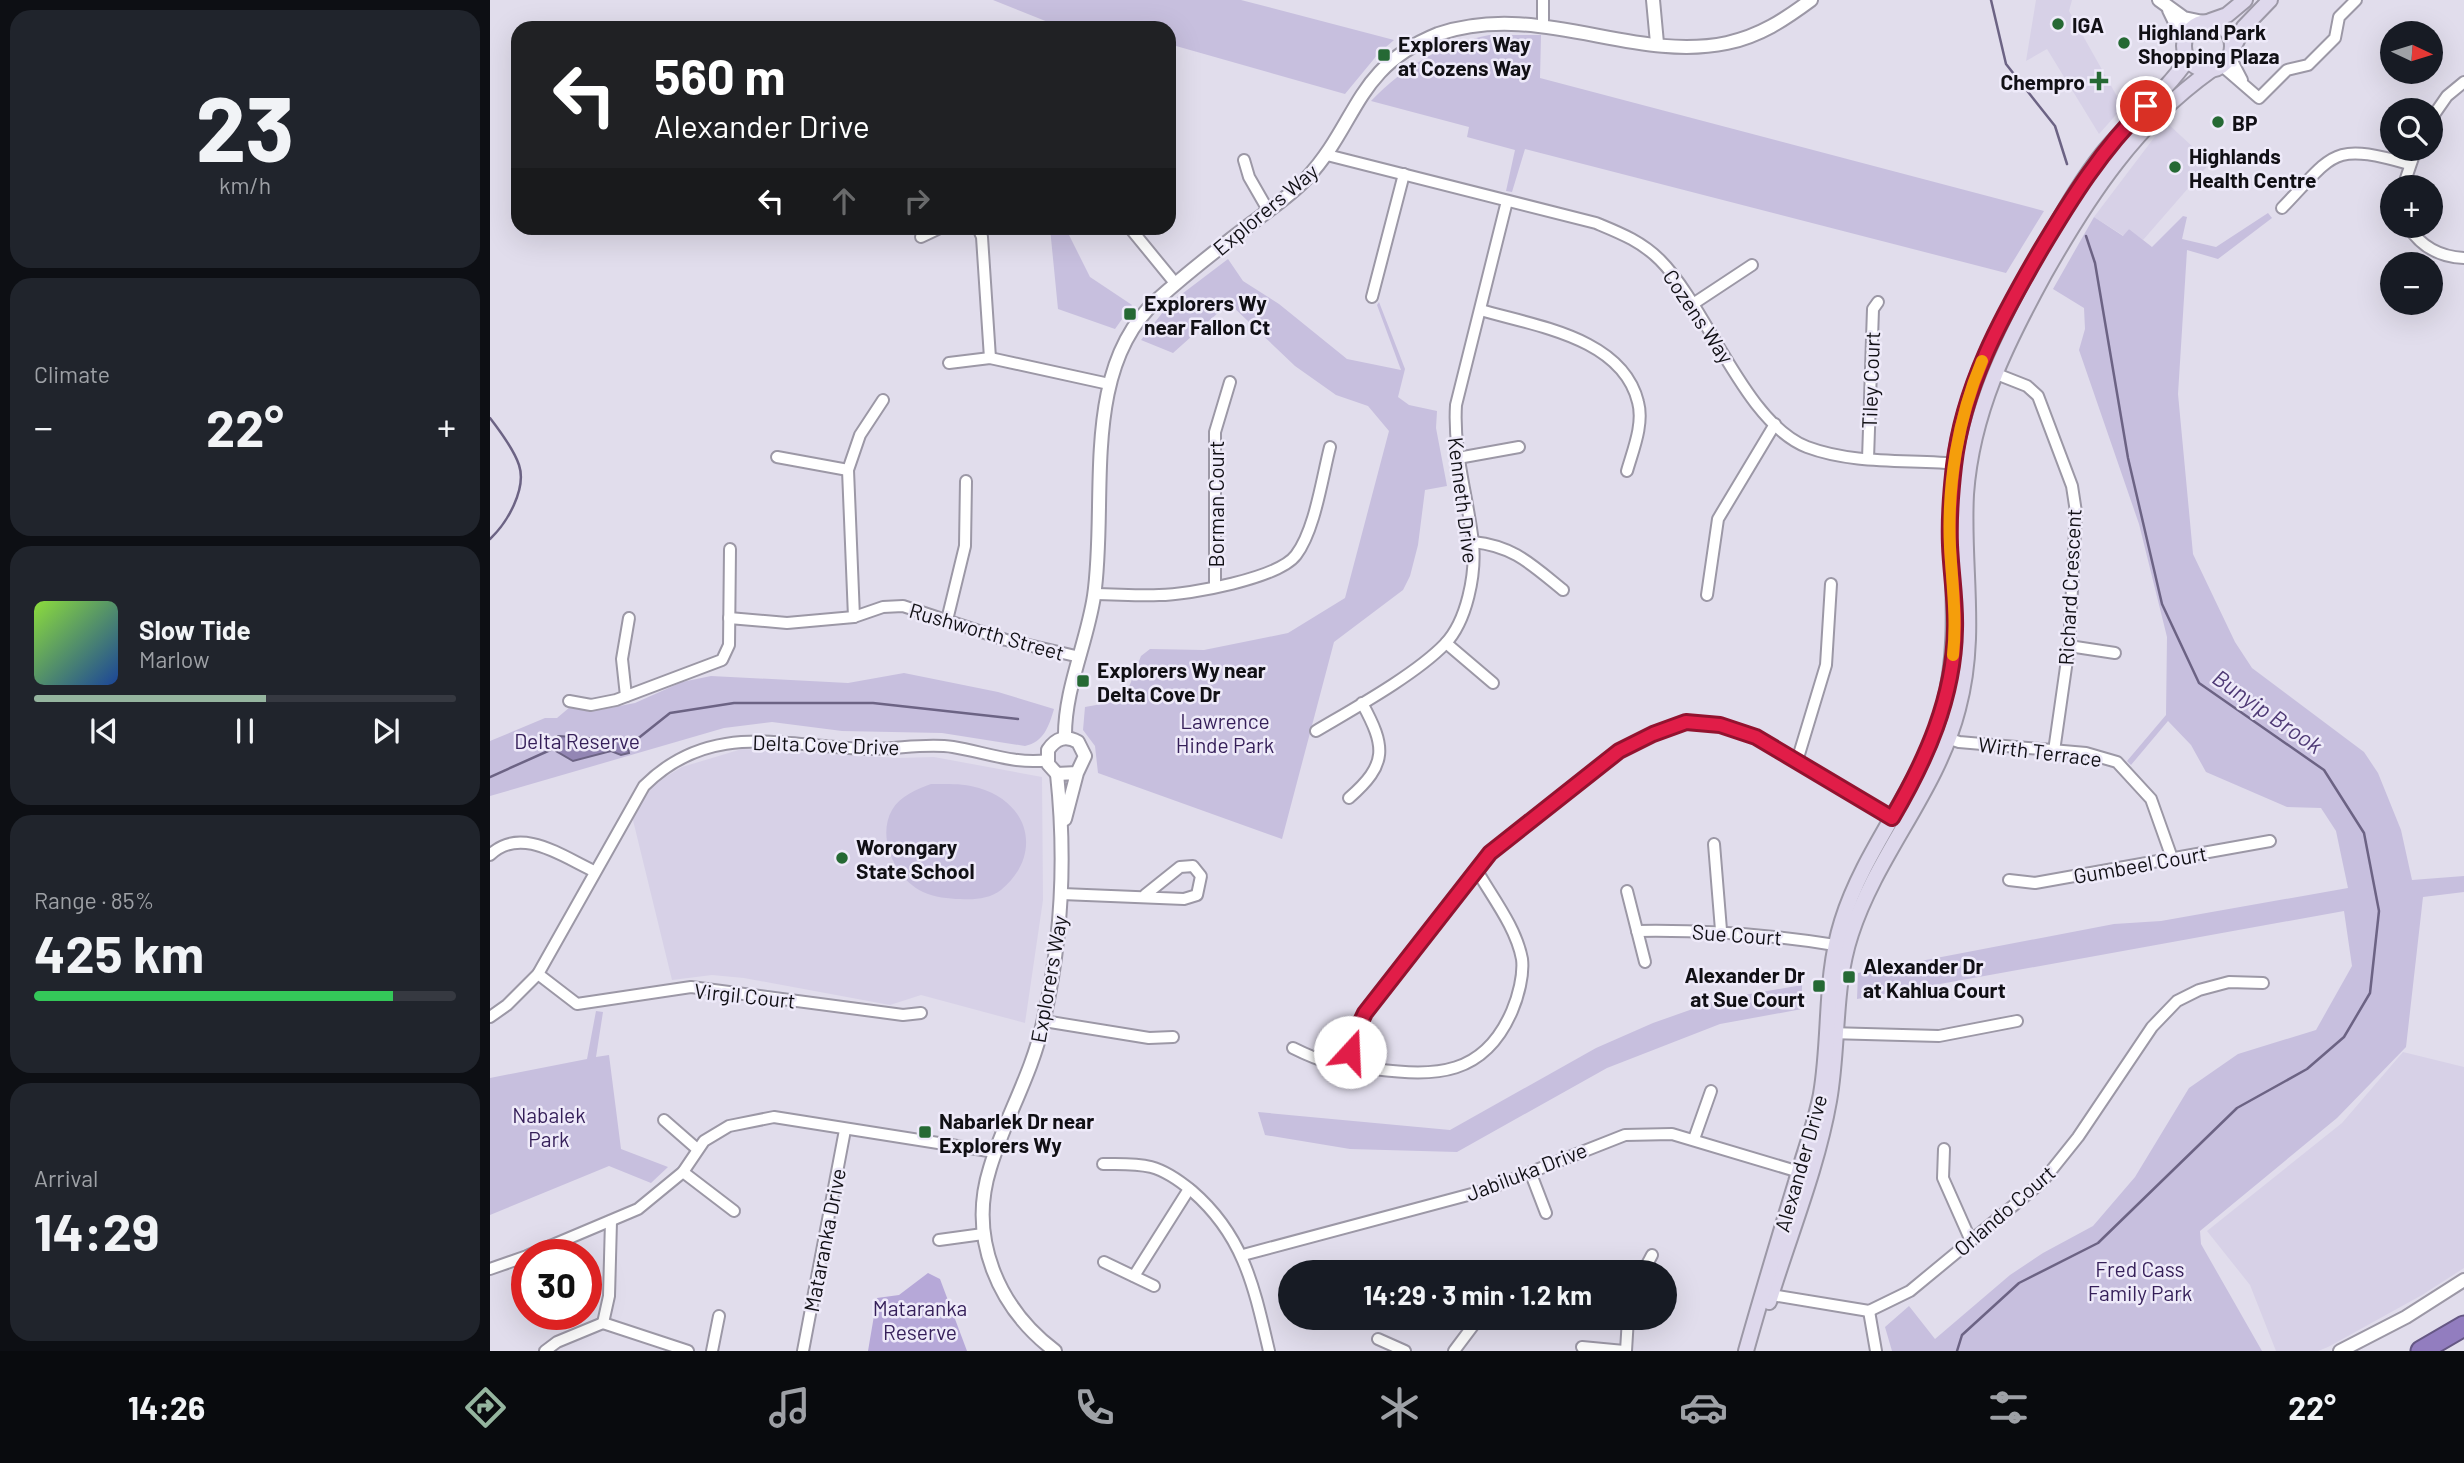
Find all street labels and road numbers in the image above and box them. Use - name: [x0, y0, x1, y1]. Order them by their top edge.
- street label: Explorers Way: [1208, 158, 1323, 260]
- street label: Cozens Way: [1658, 264, 1740, 368]
- street label: Tiley Court: [1856, 331, 1884, 429]
- street label: Kenneth Drive: [1444, 435, 1484, 565]
- street label: Borman Court: [1203, 441, 1228, 567]
- street label: Richard Crescent: [2052, 508, 2086, 666]
- street label: Rushworth Street: [907, 597, 1067, 665]
- street label: Delta Cove Drive: [752, 729, 900, 759]
- street label: Wirth Terrace: [1977, 731, 2103, 771]
- street label: Gumbeel Court: [2071, 840, 2209, 888]
- street label: Explorers Way: [1024, 913, 1072, 1045]
- street label: Sue Court: [1691, 918, 1783, 950]
- street label: Virgil Court: [693, 977, 797, 1013]
- street label: Alexander Drive: [1768, 1091, 1832, 1235]
- street label: Jabiluka Drive: [1462, 1136, 1590, 1206]
- street label: Orlando Court: [1948, 1159, 2060, 1261]
- street label: Mataranka Drive: [798, 1166, 850, 1314]

